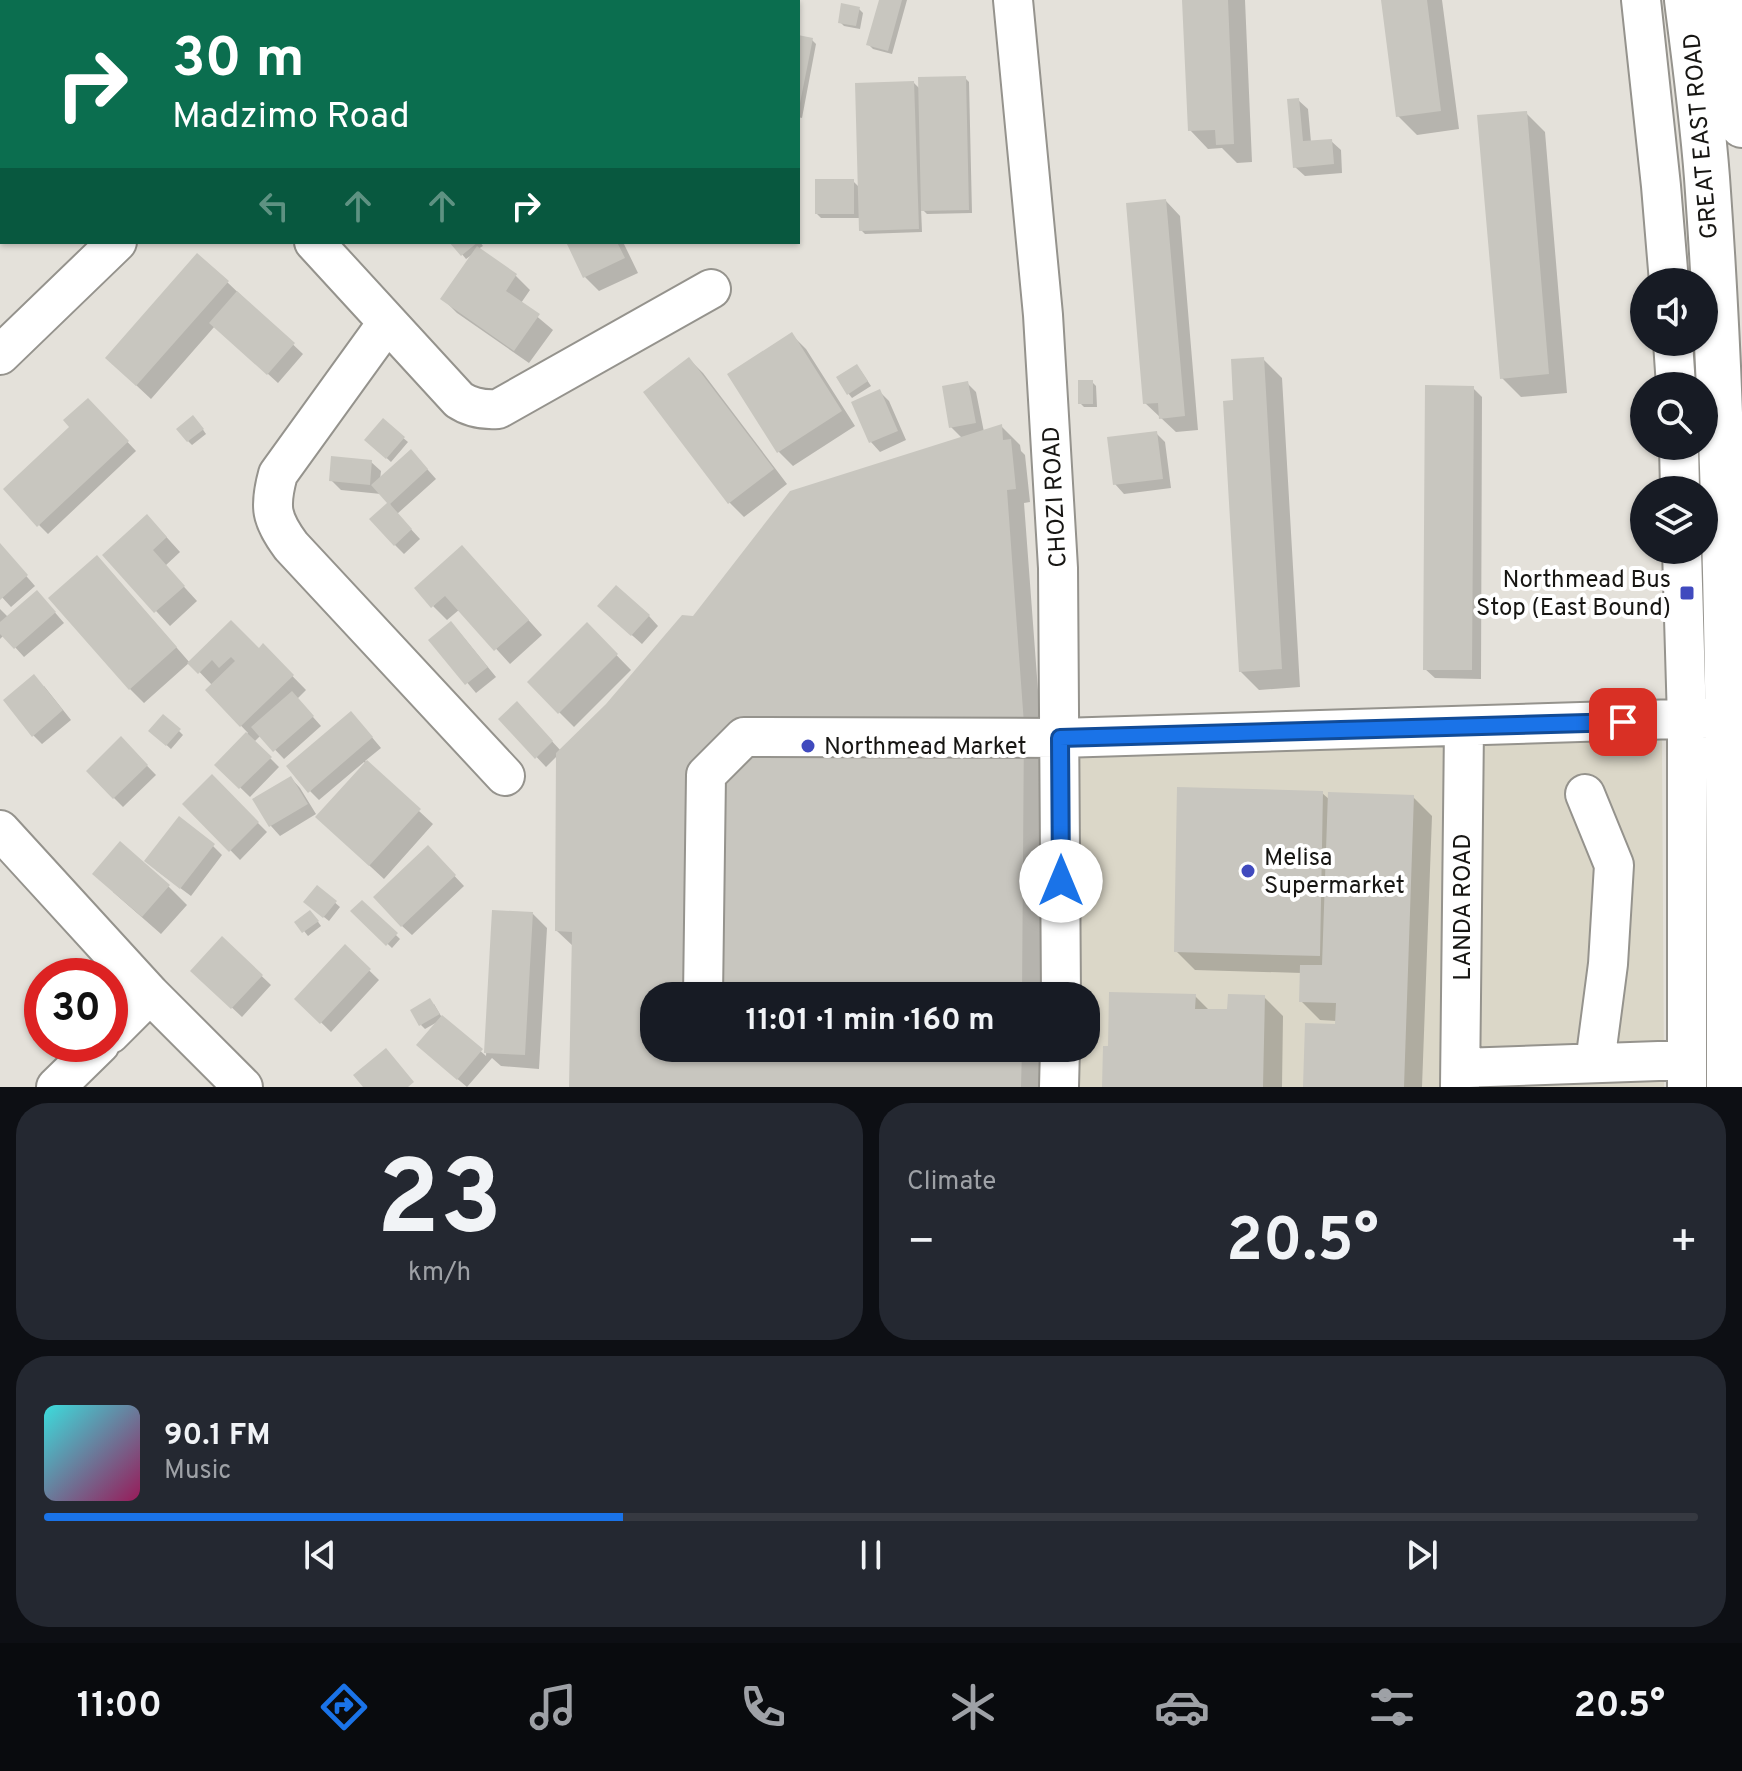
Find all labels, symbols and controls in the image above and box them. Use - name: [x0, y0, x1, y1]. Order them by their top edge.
- text: 30 m: [172, 26, 305, 96]
- icon: right: [40, 32, 144, 136]
- street label: GREAT EAST ROAD: [1678, 32, 1726, 240]
- text: Madzimo Road: [172, 95, 410, 141]
- icon: left: [252, 184, 296, 228]
- icon: ahead: [336, 184, 380, 228]
- icon: ahead: [420, 184, 464, 228]
- icon: right: [504, 184, 548, 228]
- map controls: [1630, 268, 1718, 564]
- button: sound: [1630, 268, 1718, 356]
- button: search: [1630, 372, 1718, 460]
- street label: CHOZI ROAD: [1037, 425, 1075, 568]
- button: layers: [1630, 476, 1718, 564]
- place label: Northmead Bus Stop (East Bound): [1476, 566, 1671, 624]
- marker: Northmead Bus Stop (East Bound): [1678, 584, 1696, 602]
- pin: [1589, 688, 1657, 756]
- icon: arrive: [1601, 700, 1645, 744]
- place label: Northmead Market: [824, 733, 1027, 763]
- marker: Northmead Market: [799, 737, 817, 755]
- street label: LANDA ROAD: [1449, 833, 1479, 981]
- position arrow: [1019, 839, 1103, 923]
- place label: Melisa Supermarket: [1264, 844, 1405, 902]
- marker: Melisa Supermarket: [1239, 862, 1257, 880]
- speed limit sign: 30: [24, 958, 128, 1062]
- text: 11:01 · 1 min · 160 m: [746, 1003, 995, 1040]
- text: 23: [377, 1139, 502, 1271]
- text: Climate: [907, 1166, 996, 1199]
- text: 20.5°: [1226, 1206, 1379, 1282]
- text: −: [907, 1216, 935, 1272]
- text: +: [1670, 1216, 1698, 1272]
- text: km/h: [408, 1257, 471, 1290]
- text: 90.1 FM: [164, 1418, 271, 1455]
- text: Music: [164, 1455, 231, 1488]
- icon: previous: [298, 1533, 342, 1577]
- icon: pause: [849, 1533, 893, 1577]
- icon: next: [1400, 1533, 1444, 1577]
- icon: directions: [316, 1679, 372, 1735]
- icon: music: [525, 1679, 581, 1735]
- icon: phone: [735, 1679, 791, 1735]
- icon: climate: [945, 1679, 1001, 1735]
- icon: car: [1154, 1679, 1210, 1735]
- icon: filters: [1364, 1679, 1420, 1735]
- text: 11:00: [77, 1684, 162, 1730]
- text: 20.5°: [1574, 1684, 1665, 1730]

